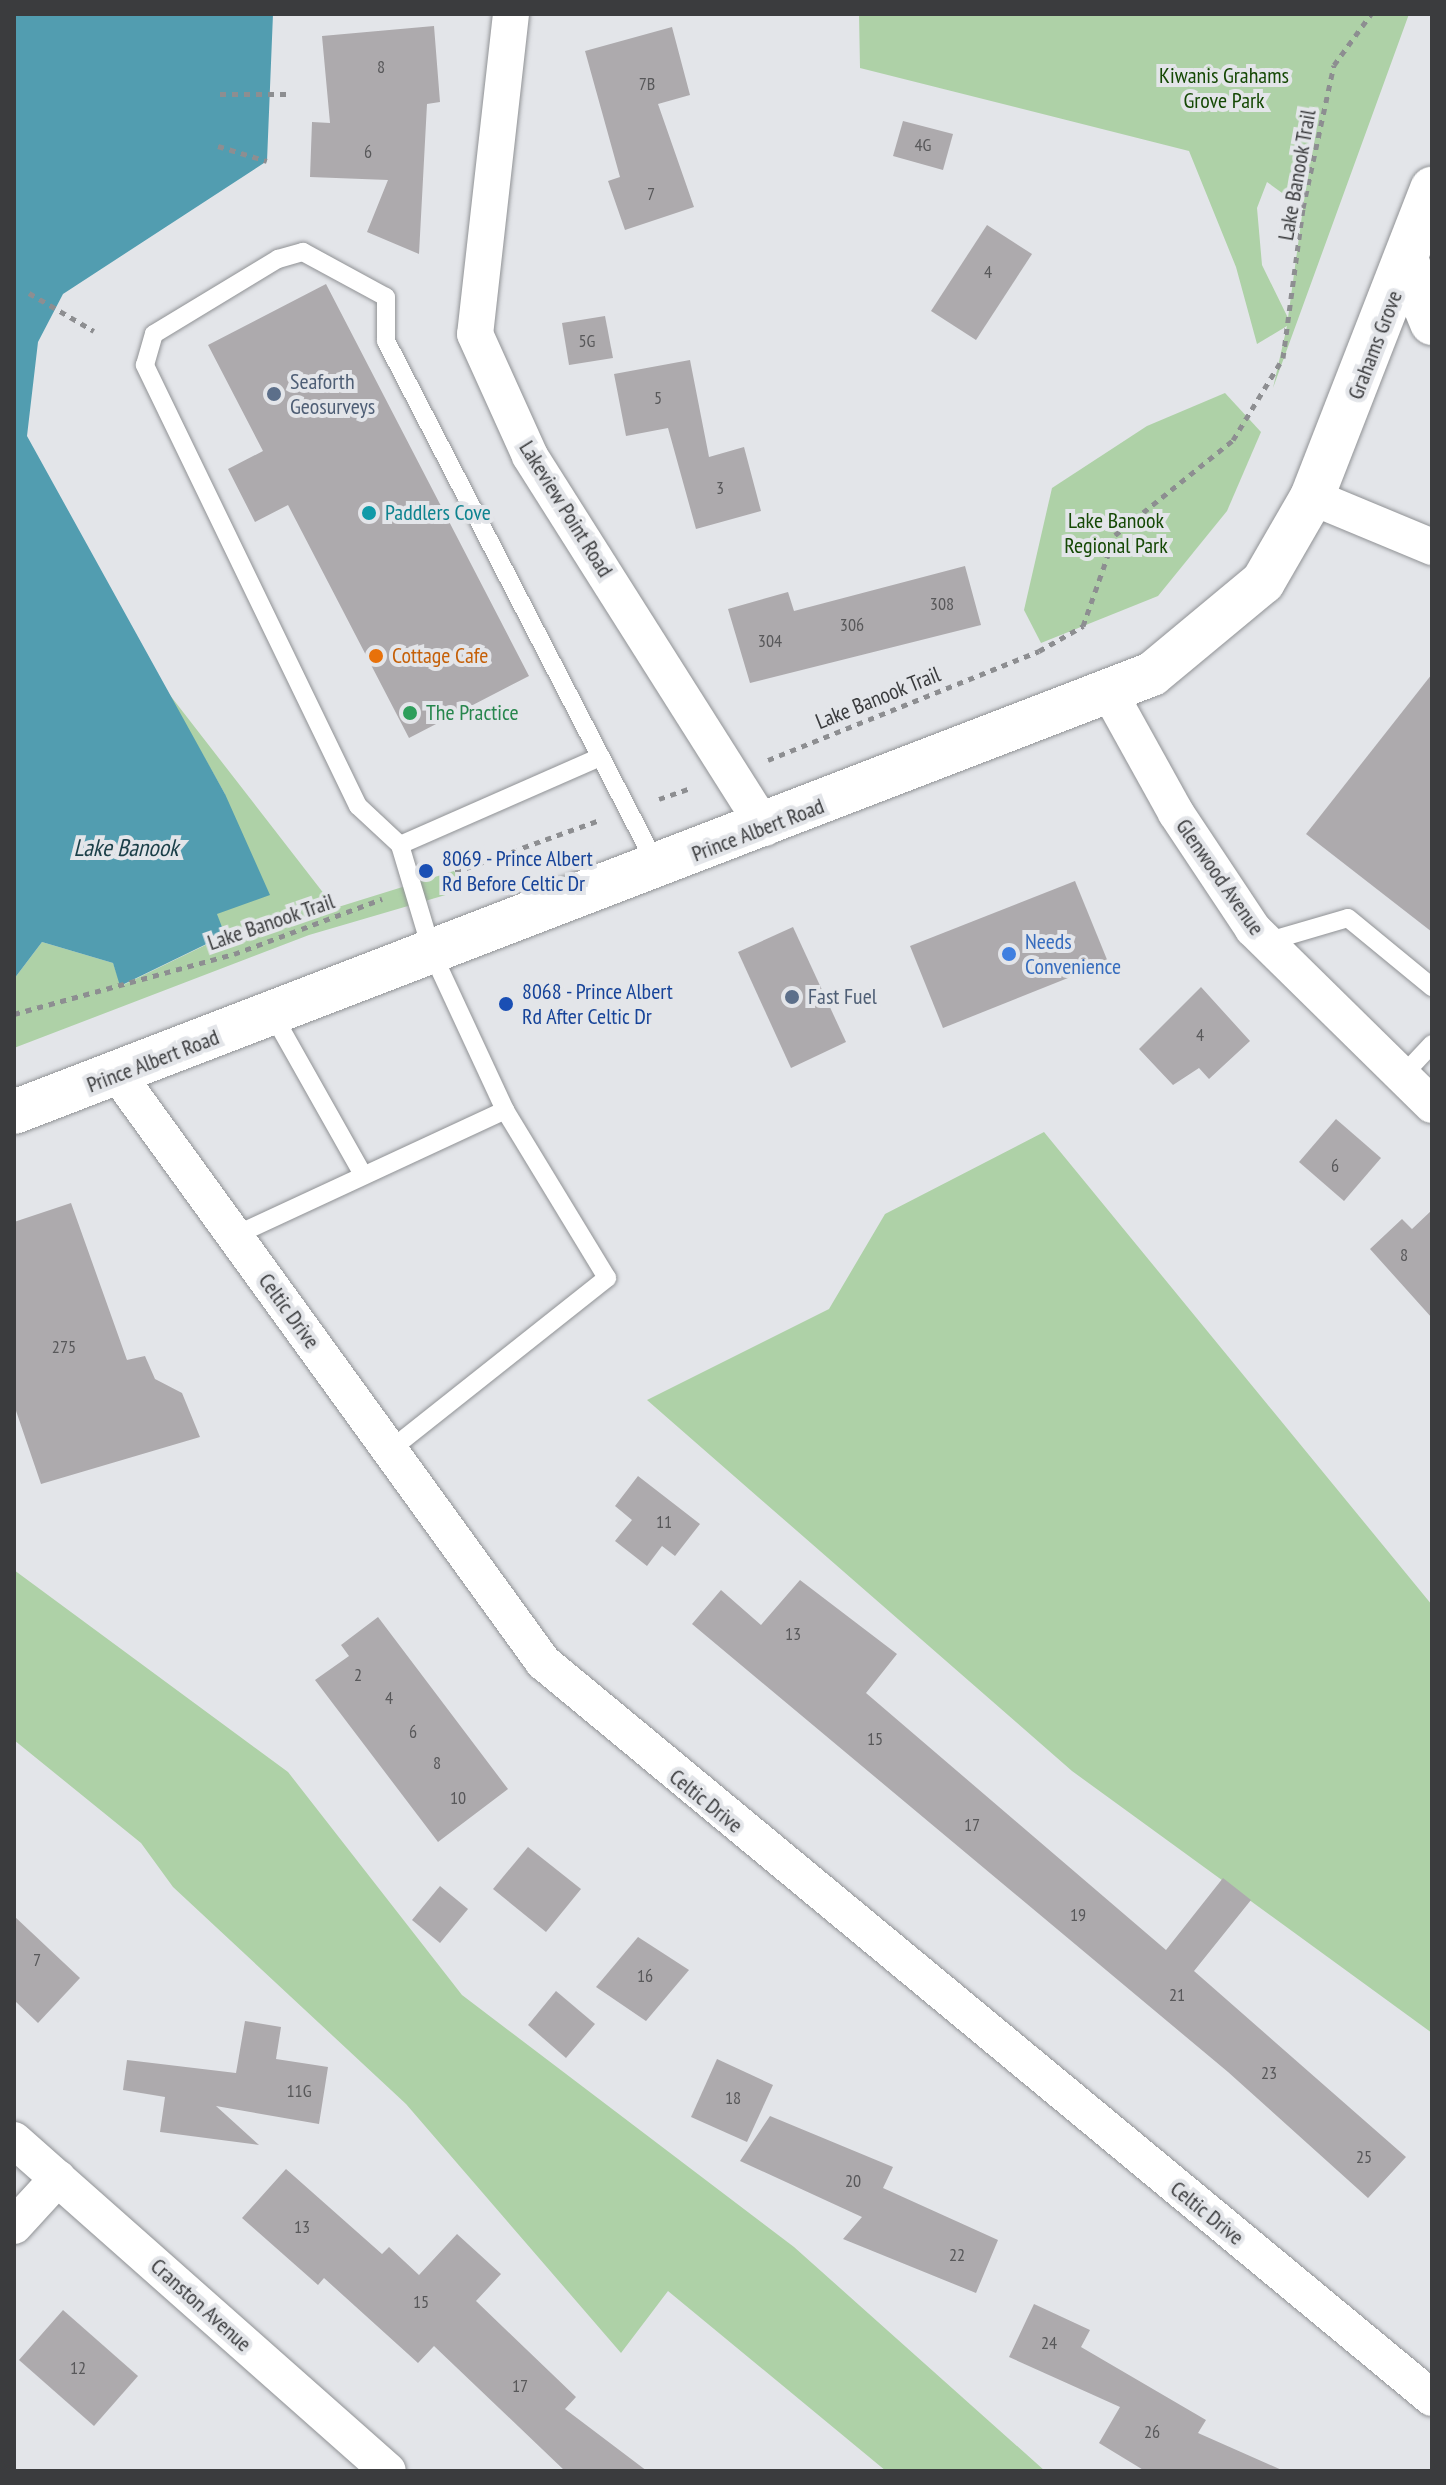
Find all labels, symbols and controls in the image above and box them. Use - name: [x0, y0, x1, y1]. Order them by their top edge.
- house number: 8: [377, 56, 385, 78]
- park label: Kiwanis Grahams Grove Park: [1159, 62, 1289, 114]
- house number: 7B: [639, 73, 655, 95]
- street label: Lake Banook Trail: [1272, 107, 1322, 243]
- house number: 4G: [915, 134, 931, 156]
- house number: 6: [364, 141, 372, 163]
- house number: 7: [647, 183, 655, 205]
- house number: 4: [984, 261, 992, 283]
- street label: Grahams Grove: [1342, 287, 1408, 403]
- house number: 5G: [579, 330, 595, 352]
- place label: Seaforth Geosurveys: [290, 368, 375, 420]
- marker: Seaforth Geosurveys: [265, 385, 283, 403]
- house number: 5: [654, 387, 662, 409]
- street label: Lakeview Point Road: [513, 436, 619, 582]
- house number: 3: [716, 477, 724, 499]
- place label: Paddlers Cove: [385, 500, 491, 526]
- marker: Paddlers Cove: [360, 504, 378, 522]
- park label: Lake Banook Regional Park: [1064, 507, 1168, 558]
- house number: 308: [930, 593, 954, 615]
- house number: 306: [840, 614, 864, 636]
- house number: 304: [758, 630, 782, 652]
- place label: Cottage Cafe: [392, 643, 488, 669]
- marker: Cottage Cafe: [367, 647, 385, 665]
- street label: Lake Banook Trail: [811, 661, 945, 735]
- place label: The Practice: [426, 700, 519, 726]
- marker: The Practice: [401, 704, 419, 722]
- street label: Prince Albert Road: [688, 793, 828, 867]
- street label: Glenwood Avenue: [1170, 814, 1270, 940]
- water label: Lake Banook: [74, 834, 178, 862]
- place label: 8069 - Prince Albert Rd Before Celtic Dr: [442, 845, 595, 896]
- marker: 8069 - Prince Albert Rd Before Celtic Dr: [417, 862, 435, 880]
- street label: Lake Banook Trail: [204, 888, 338, 956]
- place label: Needs Convenience: [1025, 928, 1121, 980]
- marker: Needs Convenience: [1000, 945, 1018, 963]
- place label: 8068 - Prince Albert Rd After Celtic Dr: [522, 978, 675, 1030]
- place label: Fast Fuel: [808, 984, 877, 1010]
- marker: Fast Fuel: [783, 988, 801, 1006]
- marker: 8068 - Prince Albert Rd After Celtic Dr: [497, 995, 515, 1013]
- street label: Prince Albert Road: [83, 1024, 223, 1098]
- house number: 4: [1196, 1024, 1204, 1046]
- house number: 6: [1331, 1155, 1339, 1177]
- house number: 8: [1400, 1244, 1408, 1266]
- street label: Celtic Drive: [253, 1268, 325, 1354]
- house number: 275: [52, 1336, 76, 1358]
- house number: 11: [656, 1511, 672, 1533]
- house number: 13: [785, 1623, 801, 1645]
- house number: 2: [354, 1664, 362, 1686]
- house number: 4: [385, 1687, 393, 1709]
- house number: 6: [409, 1721, 417, 1743]
- house number: 15: [867, 1728, 883, 1750]
- house number: 8: [433, 1752, 441, 1774]
- street label: Celtic Drive: [664, 1763, 748, 1839]
- house number: 10: [450, 1787, 466, 1809]
- house number: 17: [964, 1814, 980, 1836]
- house number: 19: [1070, 1904, 1086, 1926]
- house number: 7: [33, 1949, 41, 1971]
- house number: 16: [637, 1965, 653, 1987]
- house number: 21: [1169, 1984, 1185, 2006]
- house number: 23: [1261, 2062, 1277, 2084]
- house number: 11G: [286, 2080, 312, 2102]
- house number: 18: [725, 2087, 741, 2109]
- house number: 25: [1356, 2146, 1372, 2168]
- house number: 20: [845, 2170, 861, 2192]
- street label: Celtic Drive: [1165, 2175, 1249, 2251]
- house number: 13: [294, 2216, 310, 2238]
- house number: 22: [949, 2244, 965, 2266]
- street label: Cranston Avenue: [145, 2253, 257, 2357]
- house number: 15: [413, 2291, 429, 2313]
- house number: 24: [1041, 2332, 1057, 2354]
- house number: 12: [70, 2357, 86, 2379]
- house number: 17: [512, 2375, 528, 2397]
- house number: 26: [1144, 2421, 1160, 2443]

